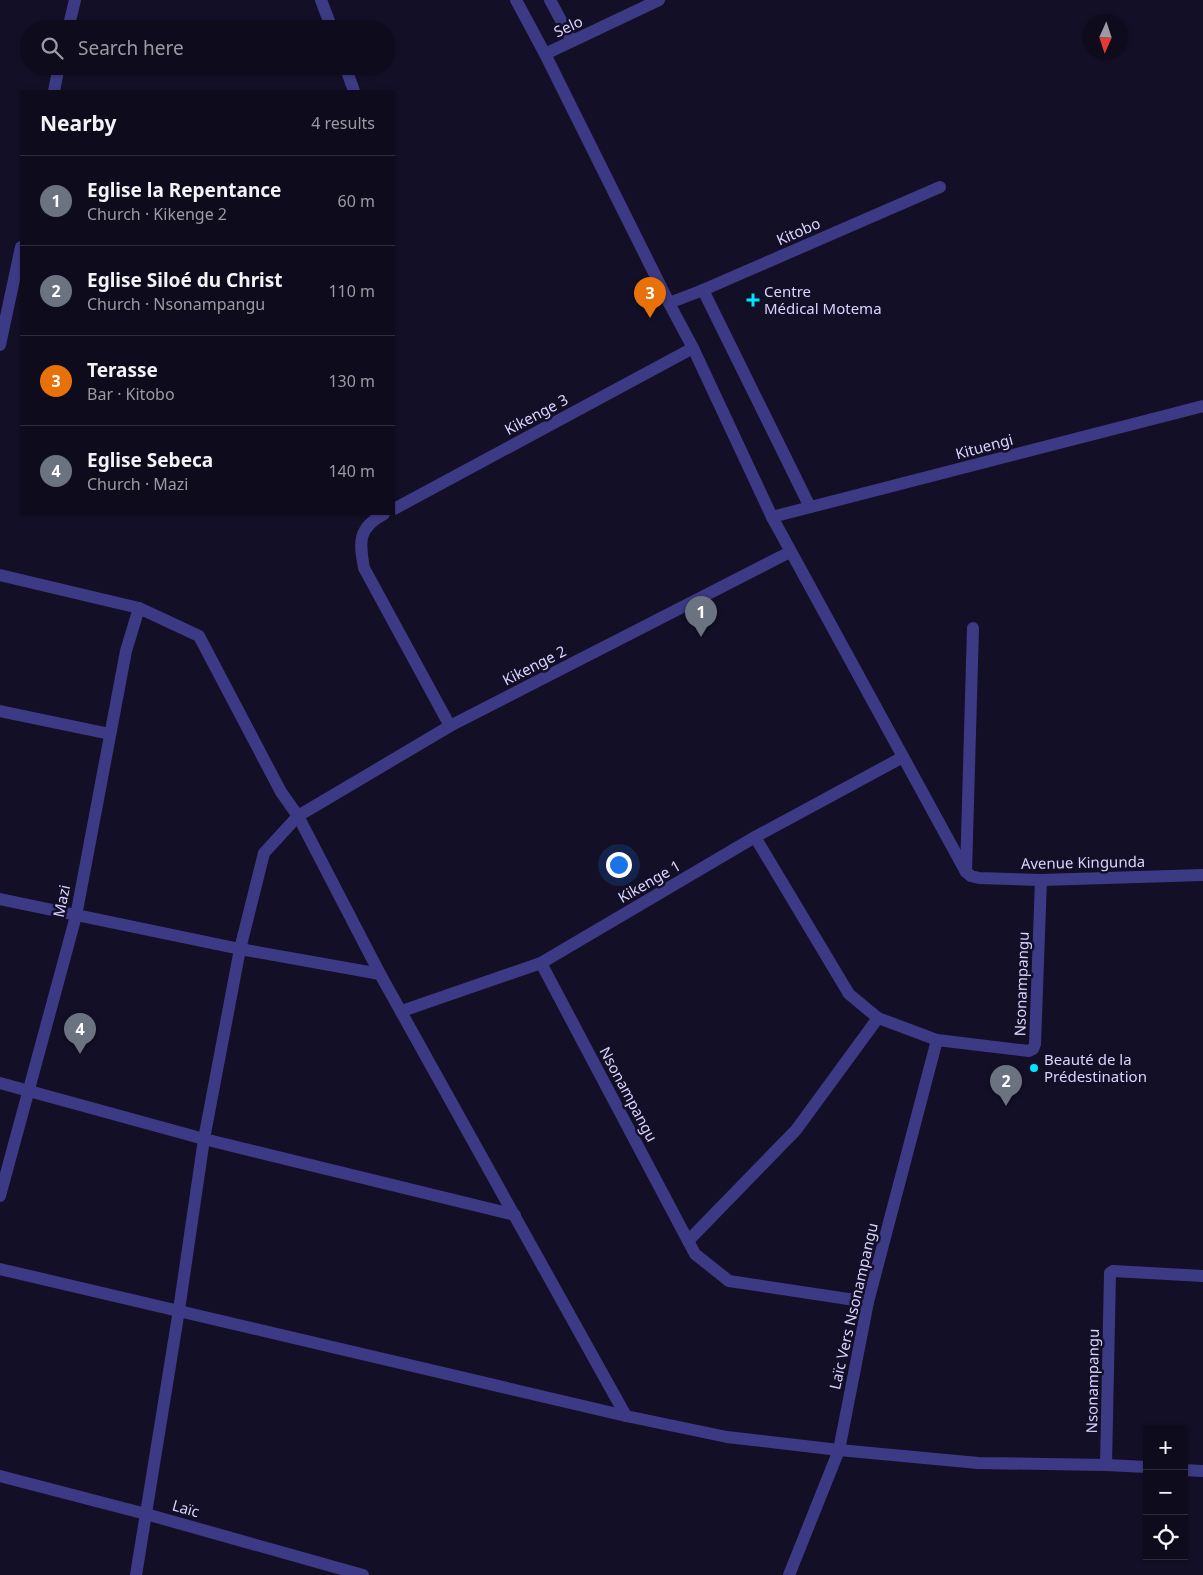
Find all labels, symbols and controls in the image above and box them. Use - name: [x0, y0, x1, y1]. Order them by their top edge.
- street label: Selo: [550, 11, 586, 41]
- north arrow: [1083, 15, 1128, 60]
- search box: [20, 20, 395, 75]
- icon: search: [38, 34, 66, 62]
- text: Search here: [78, 35, 184, 61]
- text: Nearby: [40, 109, 116, 137]
- text: 4 results: [311, 112, 375, 134]
- text: Eglise la Repentance: [87, 177, 281, 203]
- text: 1: [51, 190, 61, 212]
- text: 60 m: [338, 190, 375, 212]
- text: Church · Kikenge 2: [87, 203, 227, 225]
- street label: Kitobo: [773, 213, 823, 249]
- text: Eglise Siloé du Christ: [87, 267, 283, 293]
- pin: 3: [634, 277, 666, 318]
- text: 2: [51, 280, 61, 302]
- text: 110 m: [328, 280, 375, 302]
- place label: Centre Médical Motema: [764, 281, 882, 318]
- text: Church · Nsonampangu: [87, 293, 265, 315]
- marker: Centre Médical Motema: [746, 293, 760, 307]
- text: Terasse: [87, 357, 158, 383]
- text: 3: [51, 370, 61, 392]
- text: 130 m: [328, 370, 375, 392]
- text: Bar · Kitobo: [87, 383, 175, 405]
- street label: Kikenge 3: [501, 389, 571, 439]
- street label: Kituengi: [953, 429, 1015, 463]
- text: Eglise Sebeca: [87, 447, 213, 473]
- text: 4: [51, 460, 61, 482]
- text: 140 m: [328, 460, 375, 482]
- text: Church · Mazi: [87, 473, 189, 495]
- pin: 1: [685, 596, 717, 637]
- street label: Kikenge 2: [499, 640, 569, 690]
- street label: Avenue Kingunda: [1021, 851, 1145, 873]
- your location: [606, 852, 632, 878]
- street label: Kikenge 1: [614, 855, 684, 907]
- street label: Mazi: [48, 883, 74, 919]
- street label: Nsonampangu: [1009, 931, 1033, 1037]
- pin: 4: [64, 1013, 96, 1054]
- street label: Nsonampangu: [596, 1043, 662, 1145]
- place label: Beauté de la Prédestination: [1044, 1049, 1147, 1086]
- marker: Beauté de la Prédestination: [1028, 1062, 1040, 1074]
- pin: 2: [990, 1065, 1022, 1106]
- street label: Laïc Vers Nsonampangu: [824, 1221, 882, 1391]
- street label: Nsonampangu: [1081, 1328, 1103, 1434]
- map controls: [1143, 1425, 1188, 1560]
- button: +: [1143, 1425, 1188, 1470]
- button: −: [1143, 1470, 1188, 1515]
- street label: Laïc: [170, 1495, 202, 1521]
- button: locate: [1143, 1515, 1188, 1560]

